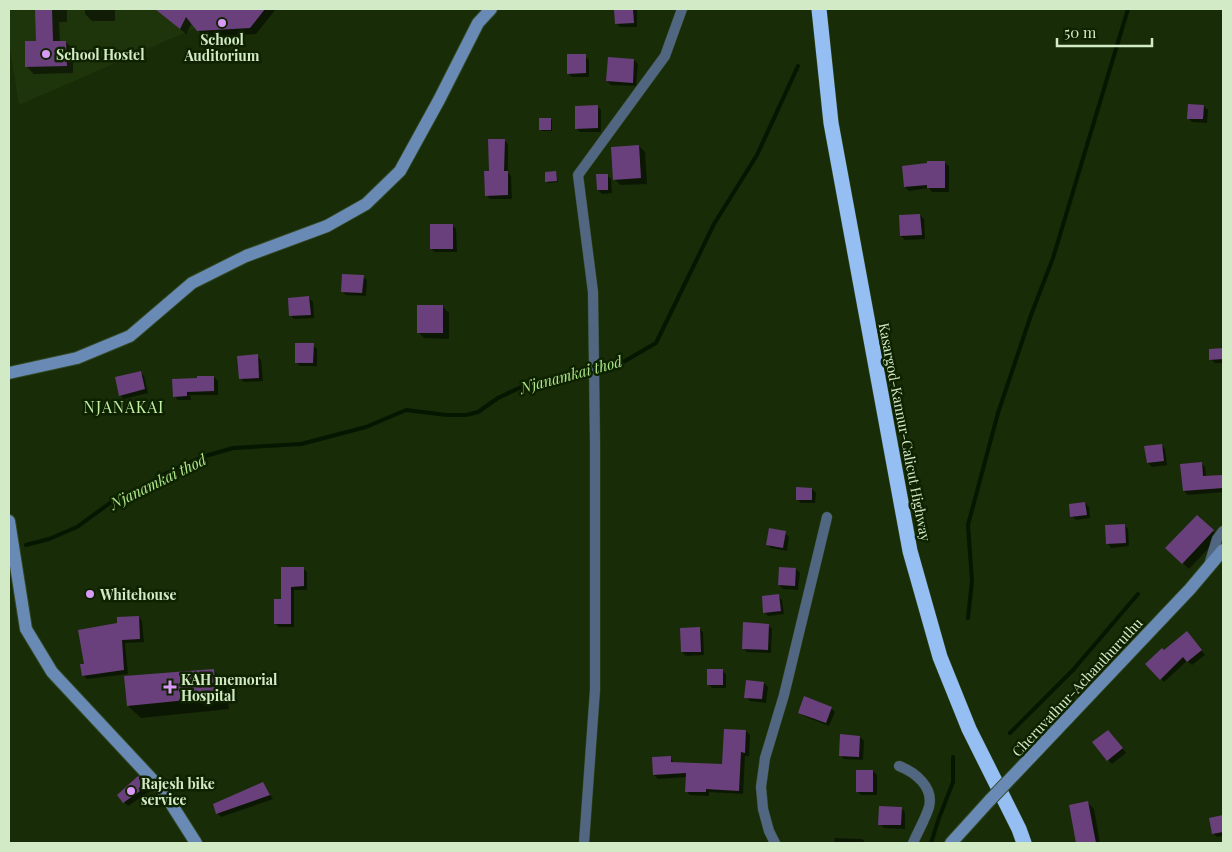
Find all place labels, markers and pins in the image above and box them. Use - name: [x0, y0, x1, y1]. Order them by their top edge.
- marker: School Auditorium: [216, 17, 228, 29]
- place label: School Auditorium: [183, 30, 260, 65]
- place label: School Hostel: [56, 45, 145, 64]
- marker: School Hostel: [40, 48, 52, 60]
- place label: Whitehouse: [99, 585, 177, 604]
- marker: Whitehouse: [84, 588, 96, 600]
- place label: KAH memorial Hospital: [181, 670, 278, 705]
- marker: KAH memorial Hospital: [163, 680, 177, 694]
- place label: Rajesh bike service: [141, 774, 215, 809]
- marker: Rajesh bike service: [125, 785, 137, 797]

